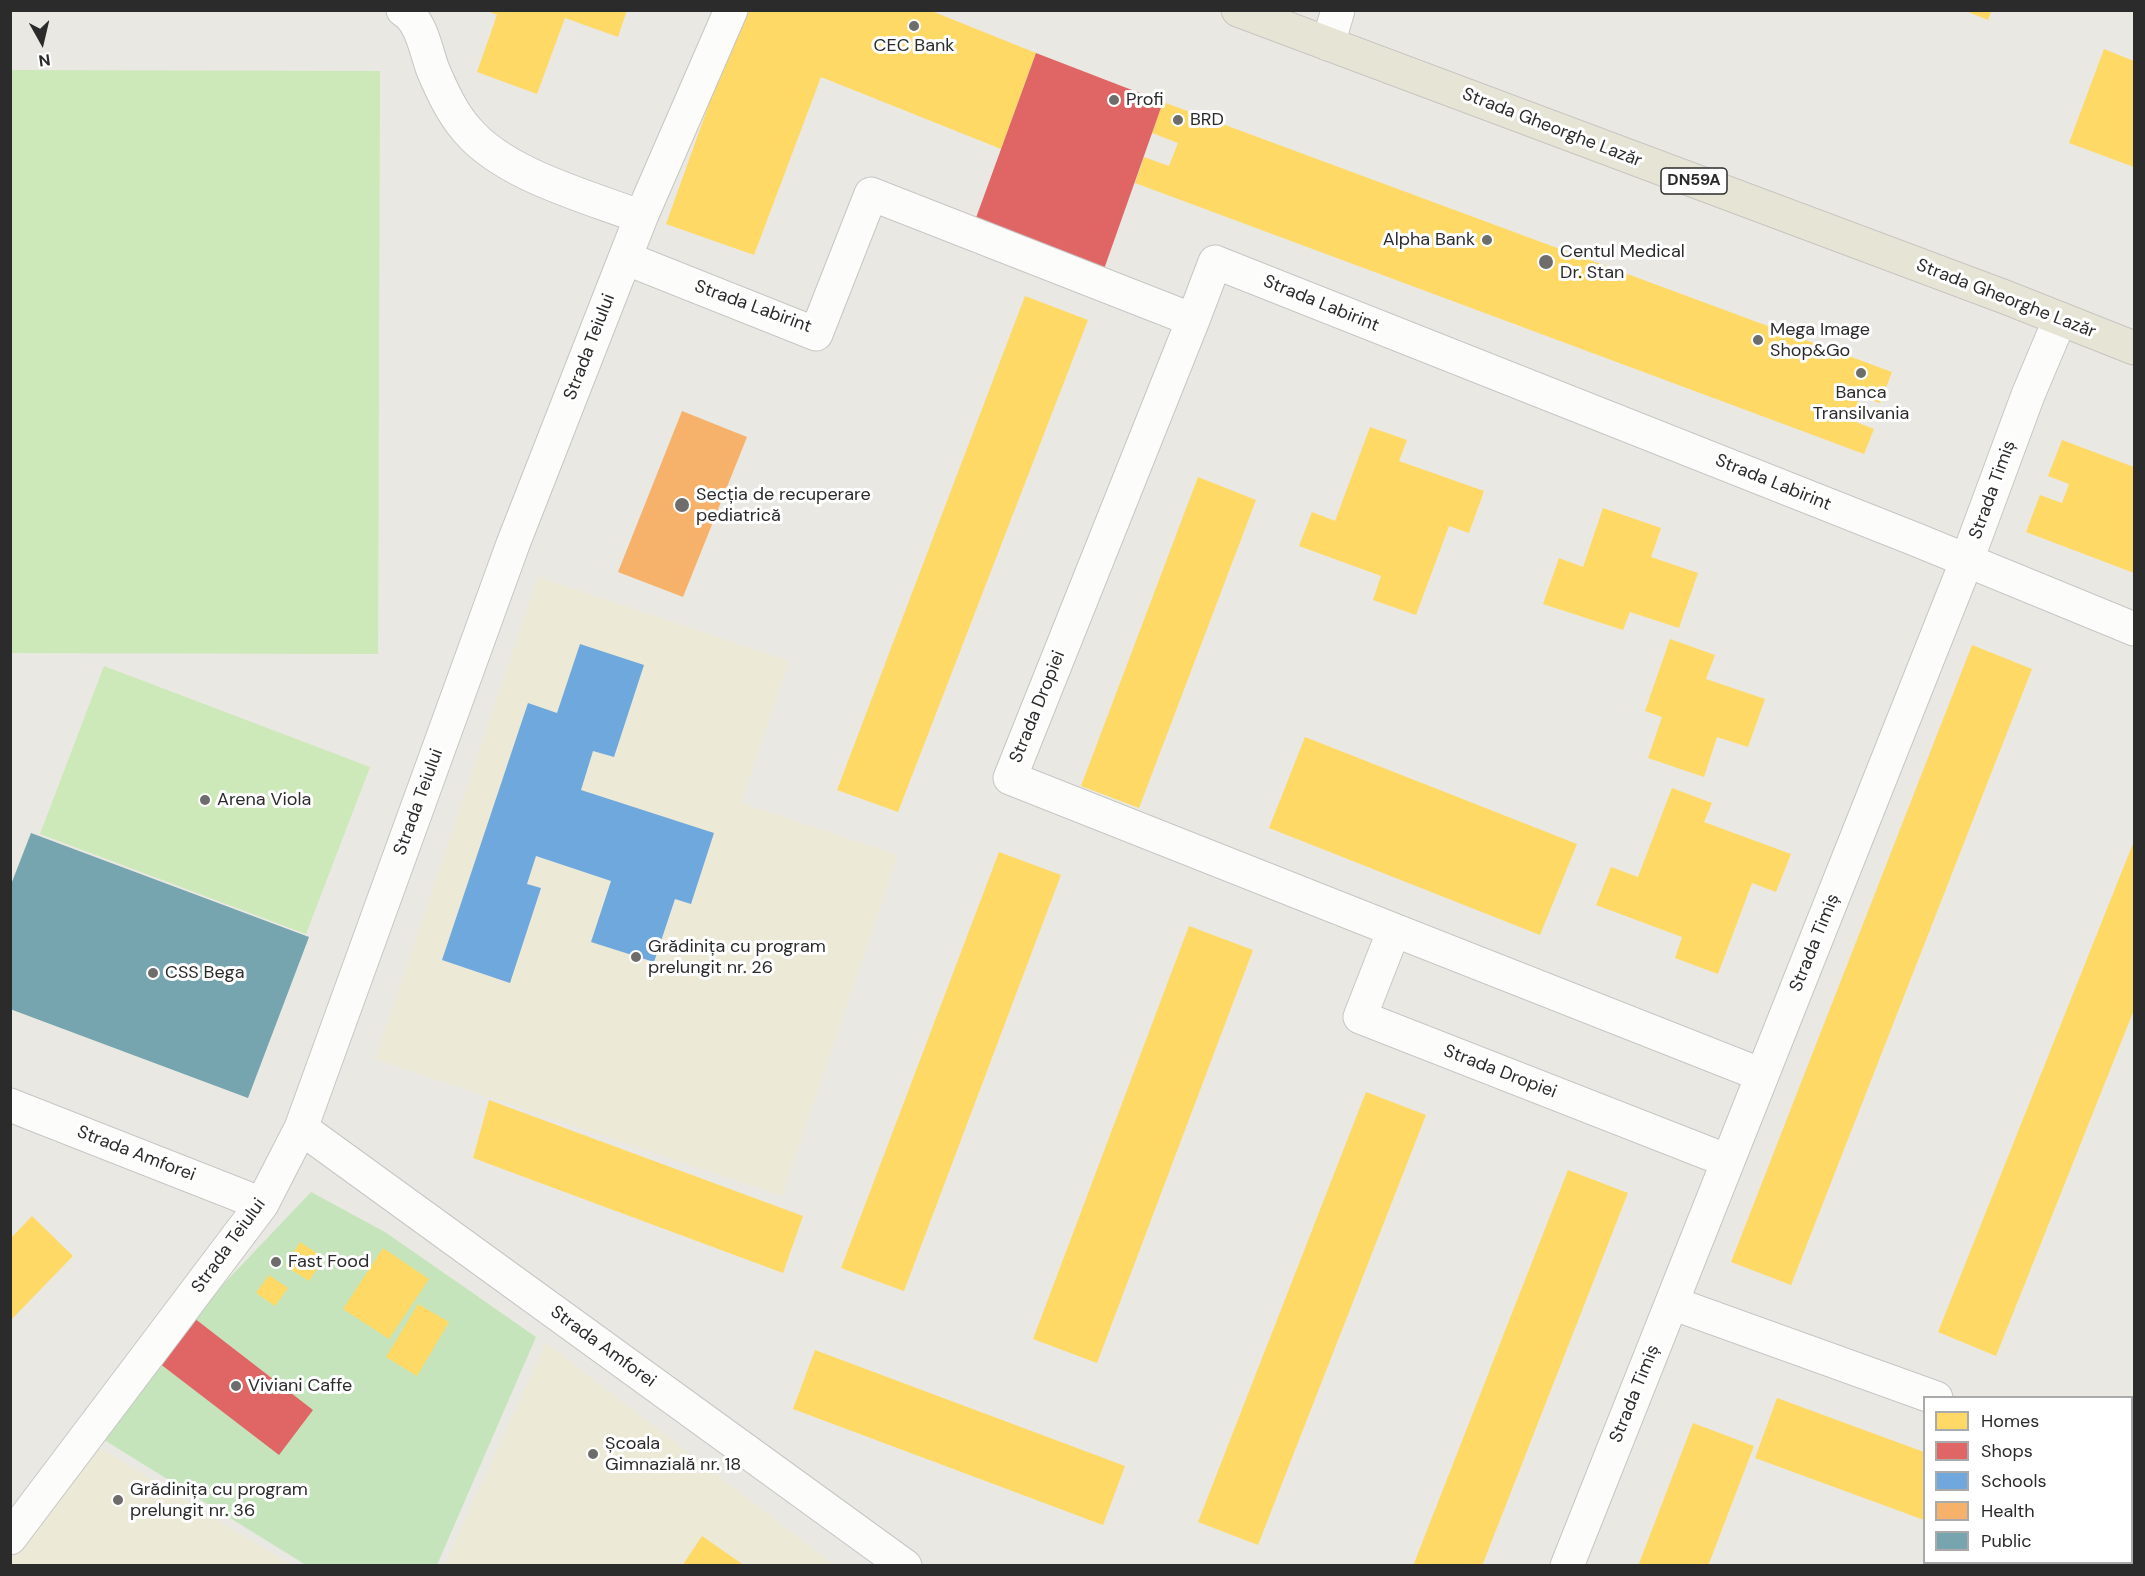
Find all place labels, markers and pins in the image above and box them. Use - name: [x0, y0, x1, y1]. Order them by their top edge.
- marker: CEC Bank: [907, 19, 921, 33]
- place label: CEC Bank: [874, 35, 954, 57]
- place label: Profi: [1126, 89, 1164, 111]
- marker: Profi: [1107, 93, 1121, 107]
- place label: BRD: [1190, 109, 1224, 131]
- marker: BRD: [1171, 113, 1185, 127]
- place label: Alpha Bank: [1383, 229, 1475, 251]
- marker: Alpha Bank: [1480, 233, 1494, 247]
- place label: Centul Medical Dr. Stan: [1560, 241, 1685, 284]
- marker: Centul Medical Dr. Stan: [1537, 253, 1555, 271]
- place label: Mega Image Shop&Go: [1770, 319, 1870, 362]
- marker: Mega Image Shop&Go: [1751, 333, 1765, 347]
- marker: Banca Transilvania: [1854, 366, 1868, 380]
- place label: Banca Transilvania: [1813, 382, 1909, 424]
- place label: Secția de recuperare pediatrică: [696, 484, 871, 526]
- marker: Secția de recuperare pediatrică: [673, 496, 691, 514]
- place label: Arena Viola: [217, 789, 311, 811]
- marker: Arena Viola: [198, 793, 212, 807]
- place label: Grădinița cu program prelungit nr. 26: [648, 936, 826, 978]
- marker: Grădinița cu program prelungit nr. 26: [629, 950, 643, 964]
- place label: CSS Bega: [165, 962, 244, 984]
- marker: CSS Bega: [146, 966, 160, 980]
- place label: Fast Food: [288, 1251, 369, 1273]
- marker: Fast Food: [269, 1255, 283, 1269]
- place label: Viviani Caffe: [248, 1375, 352, 1397]
- marker: Viviani Caffe: [229, 1379, 243, 1393]
- place label: Școala Gimnazială nr. 18: [605, 1433, 741, 1476]
- marker: Școala Gimnazială nr. 18: [586, 1447, 600, 1461]
- place label: Grădinița cu program prelungit nr. 36: [130, 1479, 308, 1522]
- marker: Grădinița cu program prelungit nr. 36: [111, 1493, 125, 1507]

